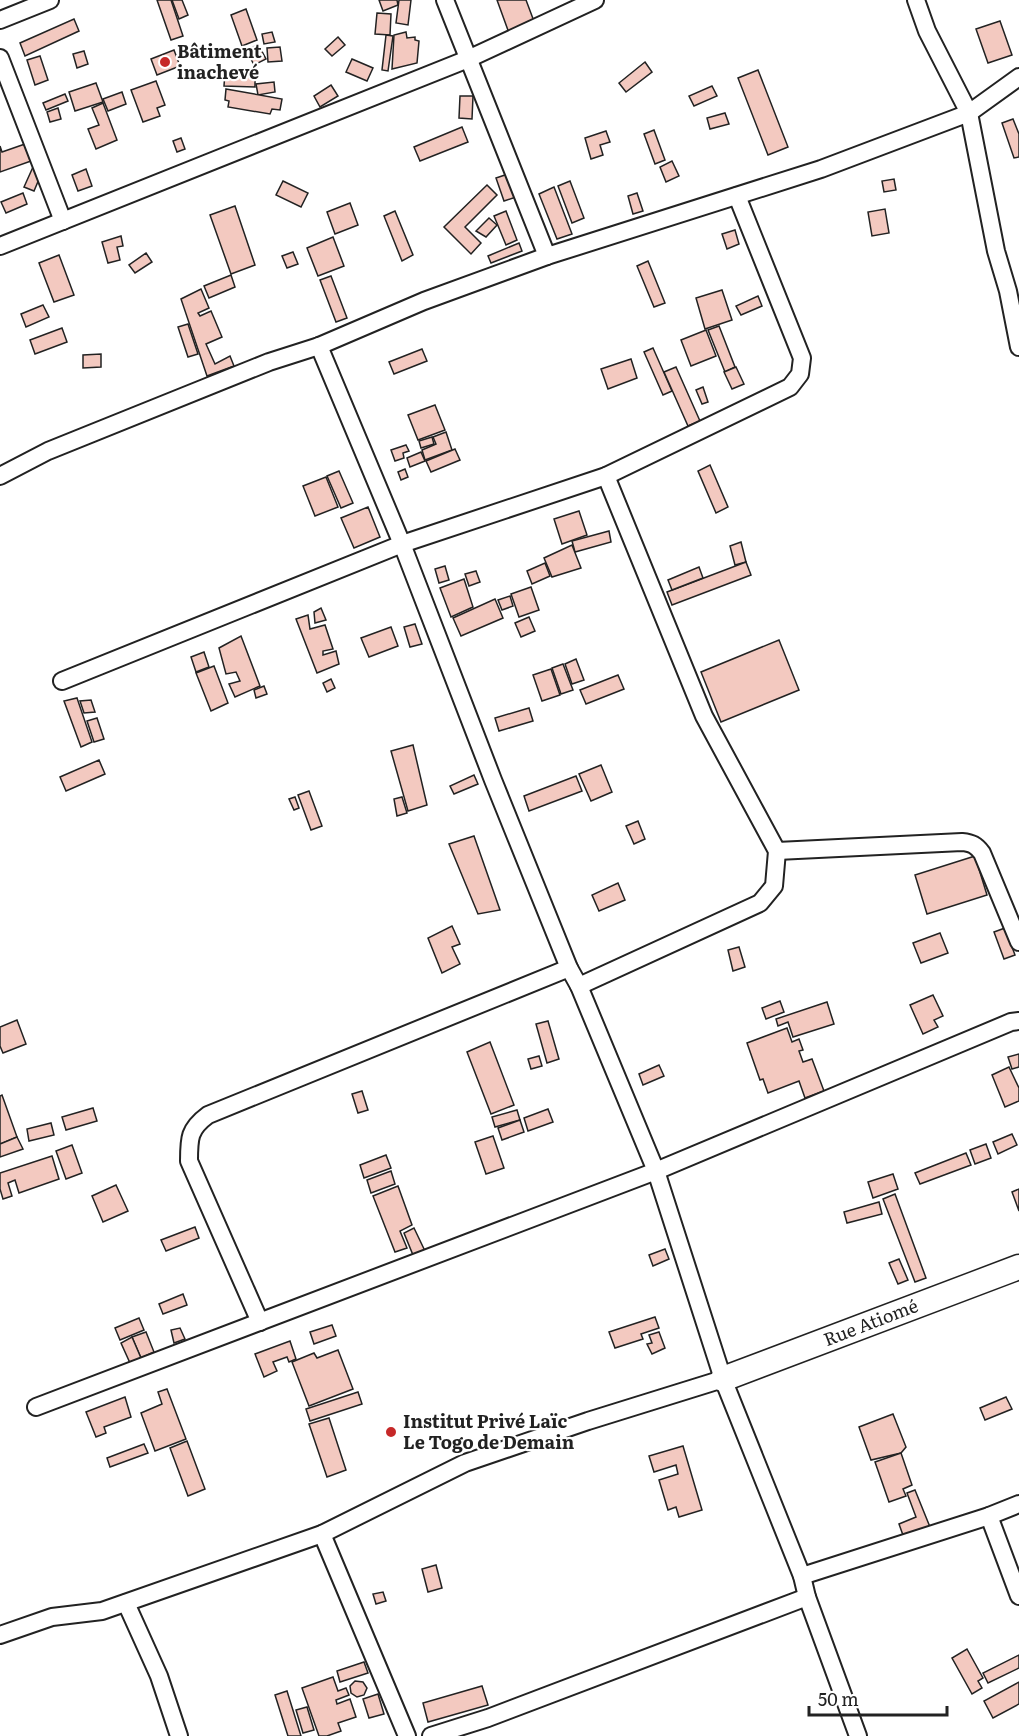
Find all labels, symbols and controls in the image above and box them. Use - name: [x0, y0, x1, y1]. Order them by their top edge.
- place label: Bâtiment inachevé: [177, 37, 262, 85]
- marker: Bâtiment inachevé: [158, 55, 172, 69]
- street label: Rue Atiomé: [819, 1291, 922, 1352]
- place label: Institut Privé Laïc Le Togo de Demain: [403, 1407, 575, 1455]
- marker: Institut Privé Laïc Le Togo de Demain: [384, 1425, 398, 1439]
- scale bar: [809, 1679, 947, 1717]
- text: 50 m: [818, 1685, 859, 1712]

